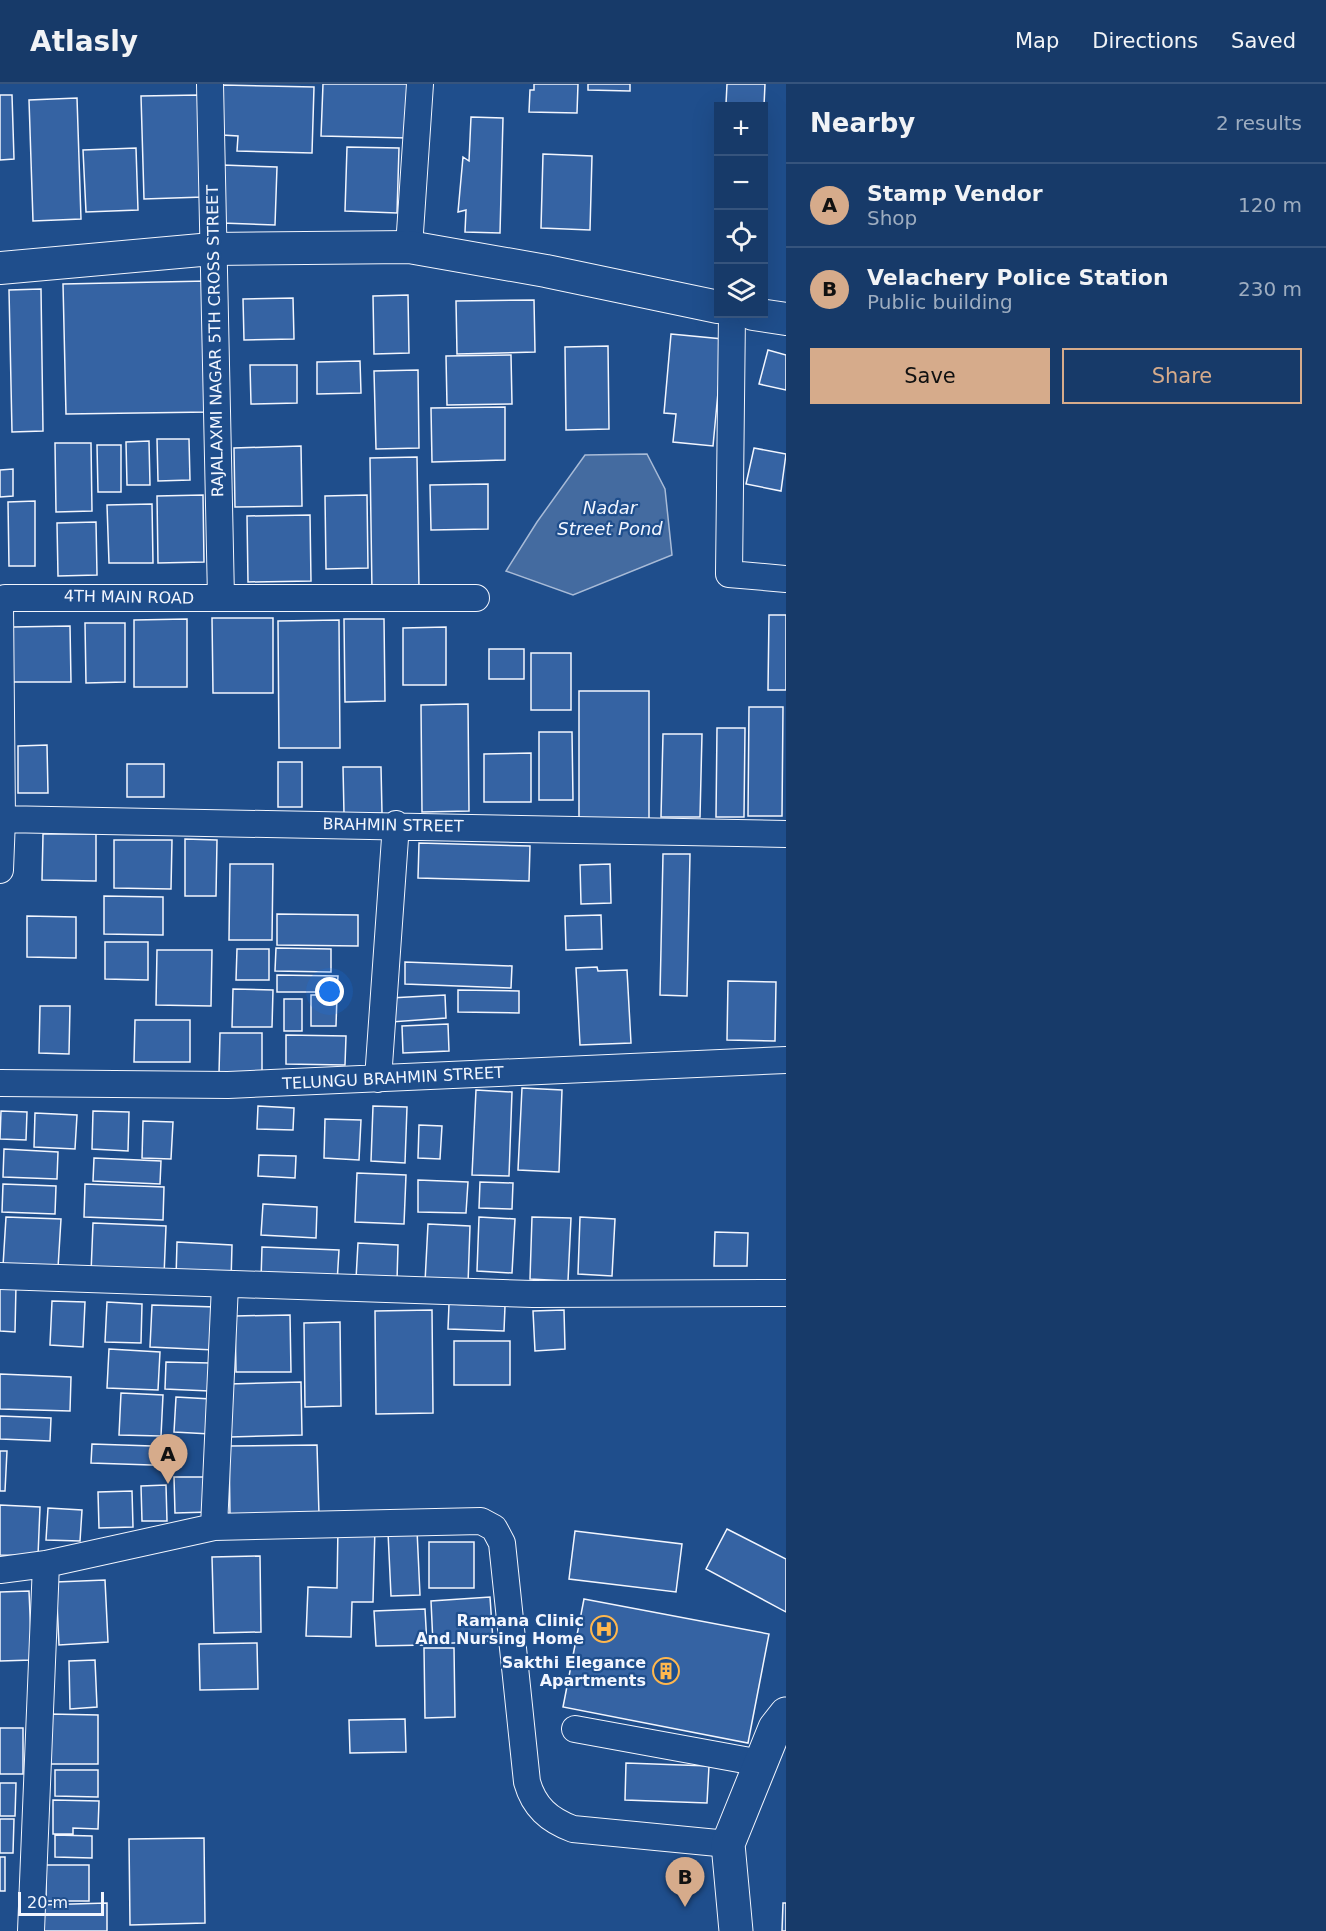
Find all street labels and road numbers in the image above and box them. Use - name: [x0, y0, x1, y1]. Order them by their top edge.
- street label: RAJALAXMI NAGAR 5TH CROSS STREET: [203, 185, 227, 497]
- street label: 4TH MAIN ROAD: [64, 586, 194, 608]
- street label: BRAHMIN STREET: [322, 814, 464, 836]
- street label: TELUNGU BRAHMIN STREET: [281, 1063, 505, 1093]

